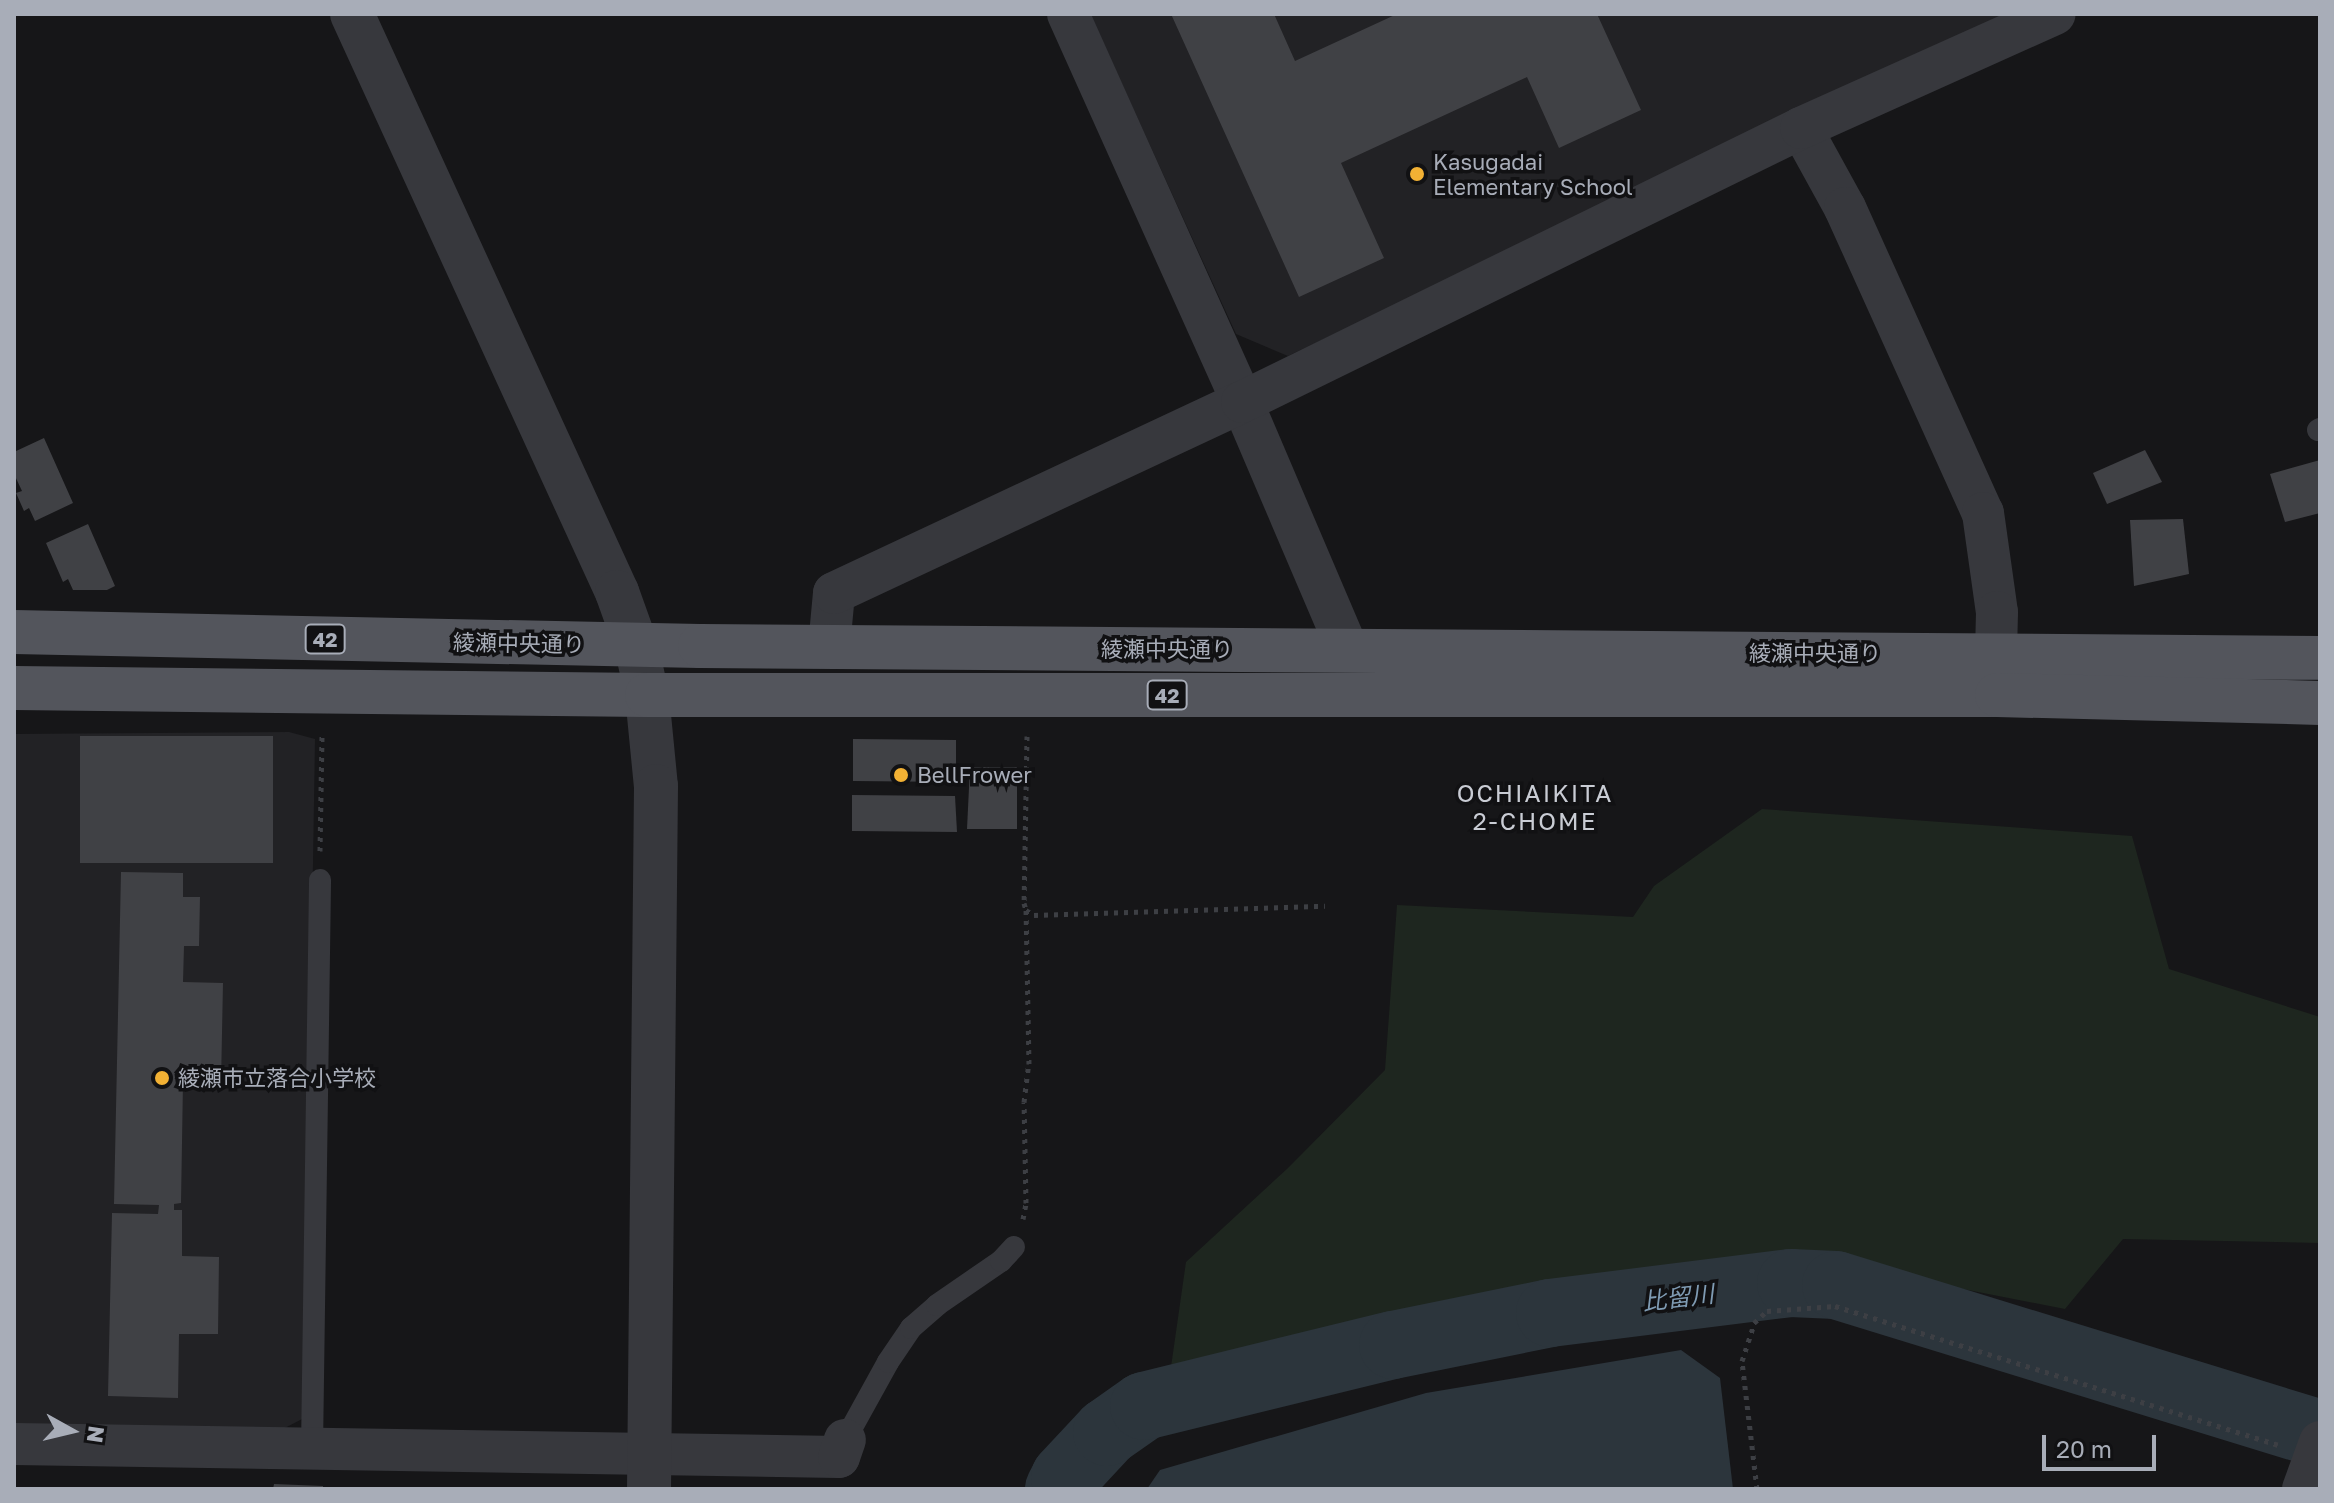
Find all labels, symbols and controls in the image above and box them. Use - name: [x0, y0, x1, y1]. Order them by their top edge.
- place label: Kasugadai Elementary School: [1433, 148, 1633, 200]
- marker: Kasugadai Elementary School: [1408, 165, 1426, 183]
- road number: 42: [303, 623, 347, 655]
- street label: 綾瀬中央通り: [453, 629, 585, 657]
- street label: 綾瀬中央通り: [1101, 636, 1233, 662]
- street label: 綾瀬中央通り: [1749, 640, 1881, 666]
- road number: 42: [1145, 679, 1189, 711]
- place label: BellFrower: [917, 762, 1032, 788]
- marker: BellFrower: [892, 766, 910, 784]
- district label: OCHIAIKITA 2-CHOME: [1457, 779, 1613, 835]
- place label: 綾瀬市立落合小学校: [178, 1065, 376, 1091]
- marker: 綾瀬市立落合小学校: [153, 1069, 171, 1087]
- water label: 比留川: [1641, 1278, 1715, 1316]
- north arrow: [32, 1391, 112, 1471]
- scale bar: [2046, 1419, 2160, 1469]
- text: N: [82, 1424, 111, 1445]
- text: 20 m: [2056, 1434, 2112, 1463]

